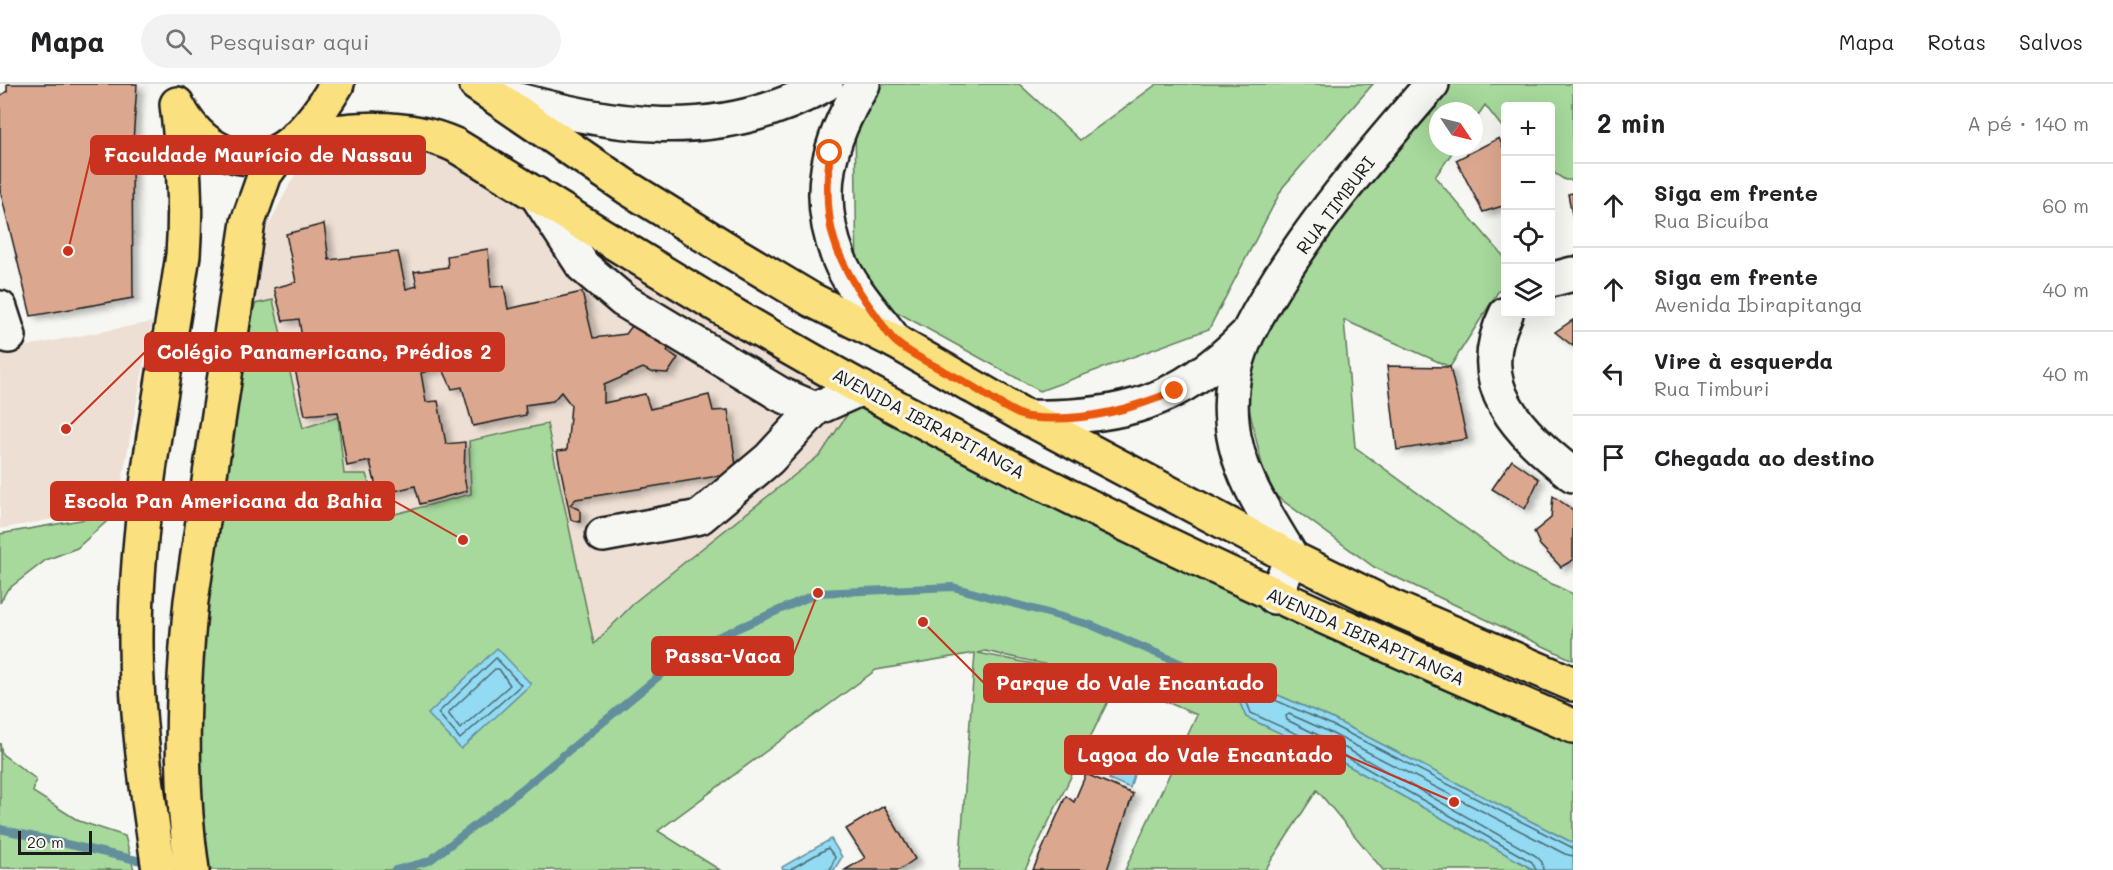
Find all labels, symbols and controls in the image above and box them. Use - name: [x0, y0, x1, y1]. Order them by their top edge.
- search box: [141, 14, 561, 68]
- text: Mapa: [30, 23, 105, 59]
- icon: search: [162, 25, 195, 58]
- text: Pesquisar aqui: [210, 27, 369, 56]
- text: Mapa: [1839, 28, 1895, 55]
- text: Rotas: [1928, 28, 1986, 55]
- text: Salvos: [2019, 28, 2083, 55]
- north arrow: [1429, 102, 1483, 156]
- map controls: [1501, 102, 1555, 318]
- button: +: [1501, 102, 1555, 156]
- text: 2 min: [1597, 106, 1665, 140]
- text: A pé · 140 m: [1967, 110, 2089, 136]
- callout: Faculdade Maurício de Nassau: [91, 136, 425, 174]
- route start: [816, 139, 842, 165]
- text: Faculdade Maurício de Nassau: [103, 141, 413, 167]
- street label: RUA TIMBURI: [1290, 151, 1380, 259]
- button: −: [1501, 156, 1555, 210]
- text: Siga em frente: [1654, 178, 1818, 207]
- icon: ahead: [1597, 189, 1630, 222]
- text: 60 m: [2042, 192, 2089, 218]
- text: Rua Bicuíba: [1654, 207, 1769, 233]
- button: locate: [1501, 210, 1555, 264]
- text: Siga em frente: [1654, 262, 1818, 291]
- button: layers: [1501, 264, 1555, 318]
- icon: ahead: [1597, 273, 1630, 306]
- text: 40 m: [2043, 276, 2089, 302]
- text: Avenida Ibirapitanga: [1654, 291, 1863, 317]
- callout: Colégio Panamericano, Prédios 2: [145, 333, 504, 371]
- text: Colégio Panamericano, Prédios 2: [157, 338, 491, 364]
- text: Vire à esquerda: [1654, 346, 1833, 375]
- icon: left: [1597, 357, 1630, 390]
- text: 40 m: [2043, 360, 2089, 386]
- street label: AVENIDA IBIRAPITANGA: [829, 362, 1029, 484]
- text: Rua Timburi: [1654, 375, 1770, 401]
- route end: [1161, 377, 1187, 403]
- icon: arrive: [1597, 441, 1630, 474]
- text: Chegada ao destino: [1654, 443, 1874, 472]
- callout: Escola Pan Americana da Bahia: [51, 482, 394, 520]
- text: Escola Pan Americana da Bahia: [63, 487, 383, 513]
- street label: AVENIDA IBIRAPITANGA: [1263, 581, 1469, 691]
- callout: Passa-Vaca: [652, 637, 793, 675]
- text: Passa-Vaca: [665, 642, 781, 668]
- callout: Parque do Vale Encantado: [984, 664, 1276, 702]
- text: Parque do Vale Encantado: [996, 669, 1264, 695]
- callout: Lagoa do Vale Encantado: [1065, 736, 1345, 774]
- text: Lagoa do Vale Encantado: [1077, 741, 1333, 767]
- scale bar: [18, 828, 92, 856]
- text: 20 m: [27, 831, 64, 852]

